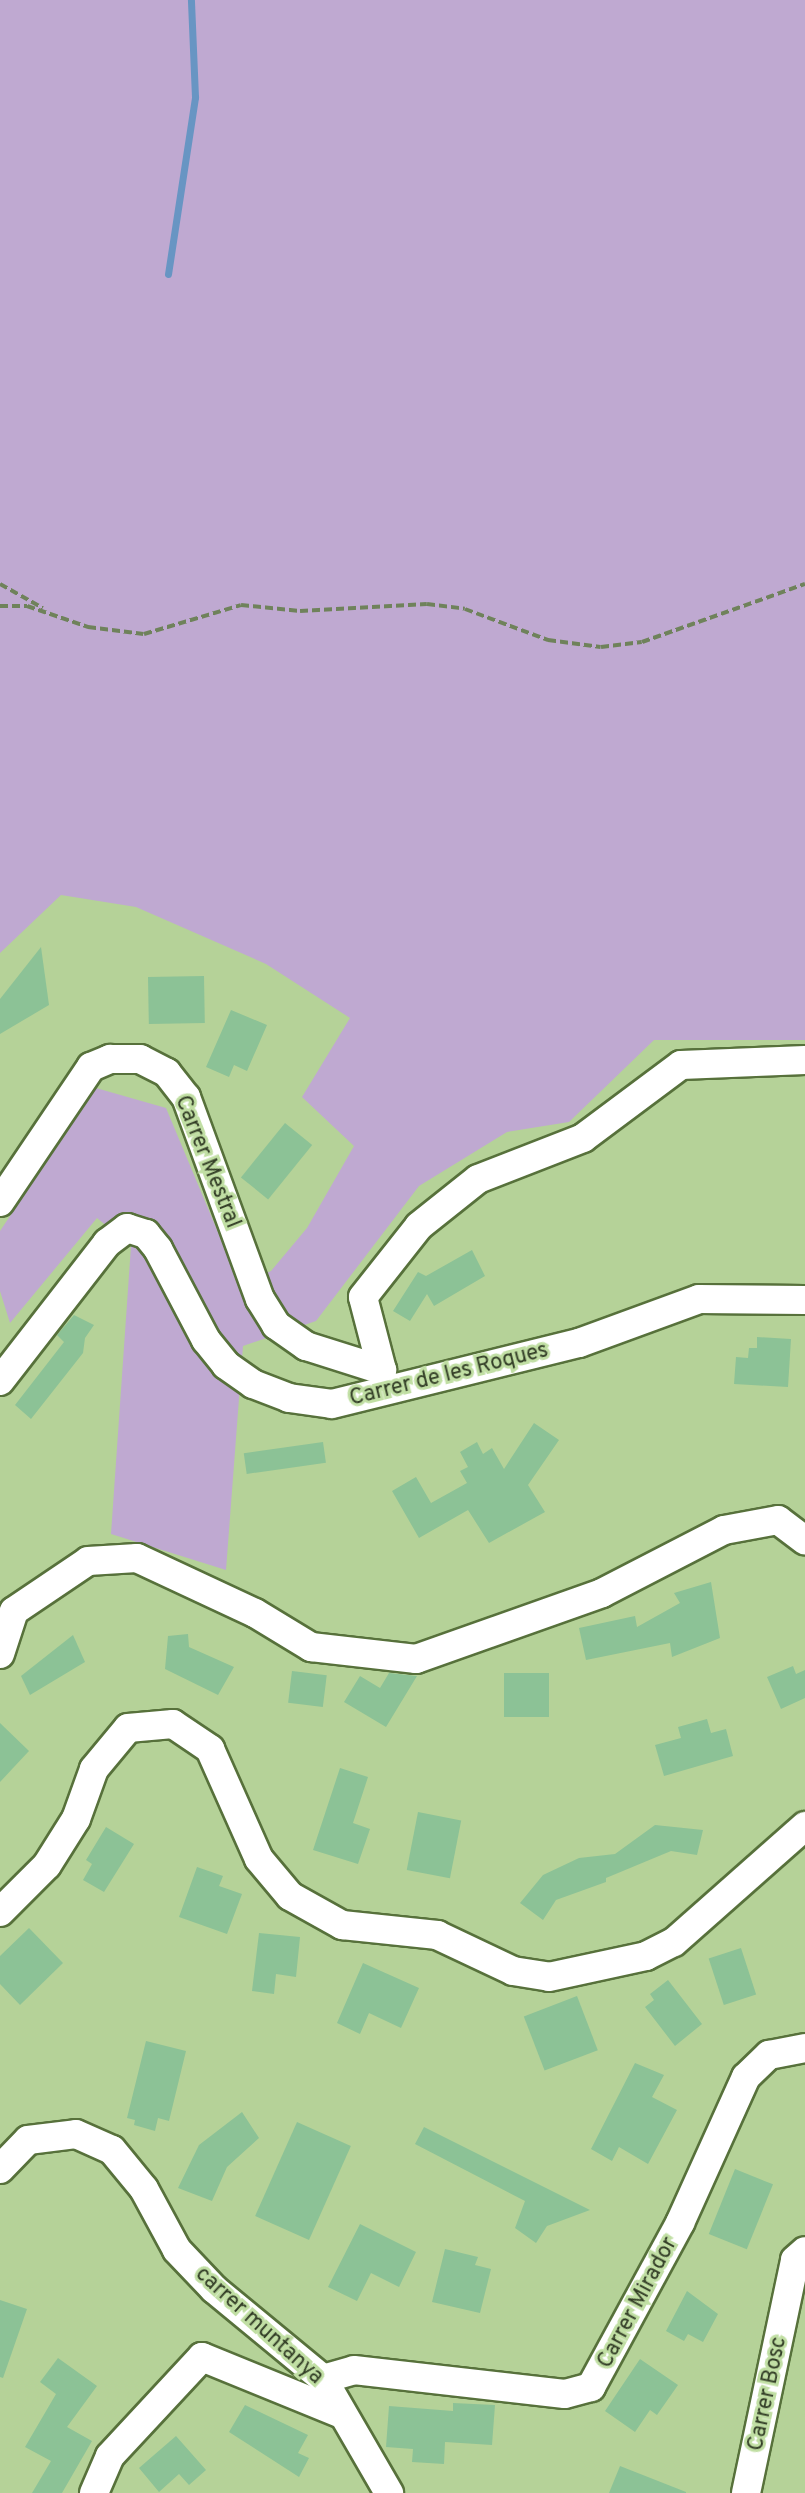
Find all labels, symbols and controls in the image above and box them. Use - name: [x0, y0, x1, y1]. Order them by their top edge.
- street label: Carrer Mestral: [168, 1092, 246, 1232]
- street label: Carrer de les Roques: [347, 1338, 551, 1412]
- street label: Carrer Mirador: [592, 2233, 684, 2373]
- street label: carrer muntanya: [190, 2262, 328, 2390]
- street label: Carrer Bosc: [743, 2334, 793, 2454]

